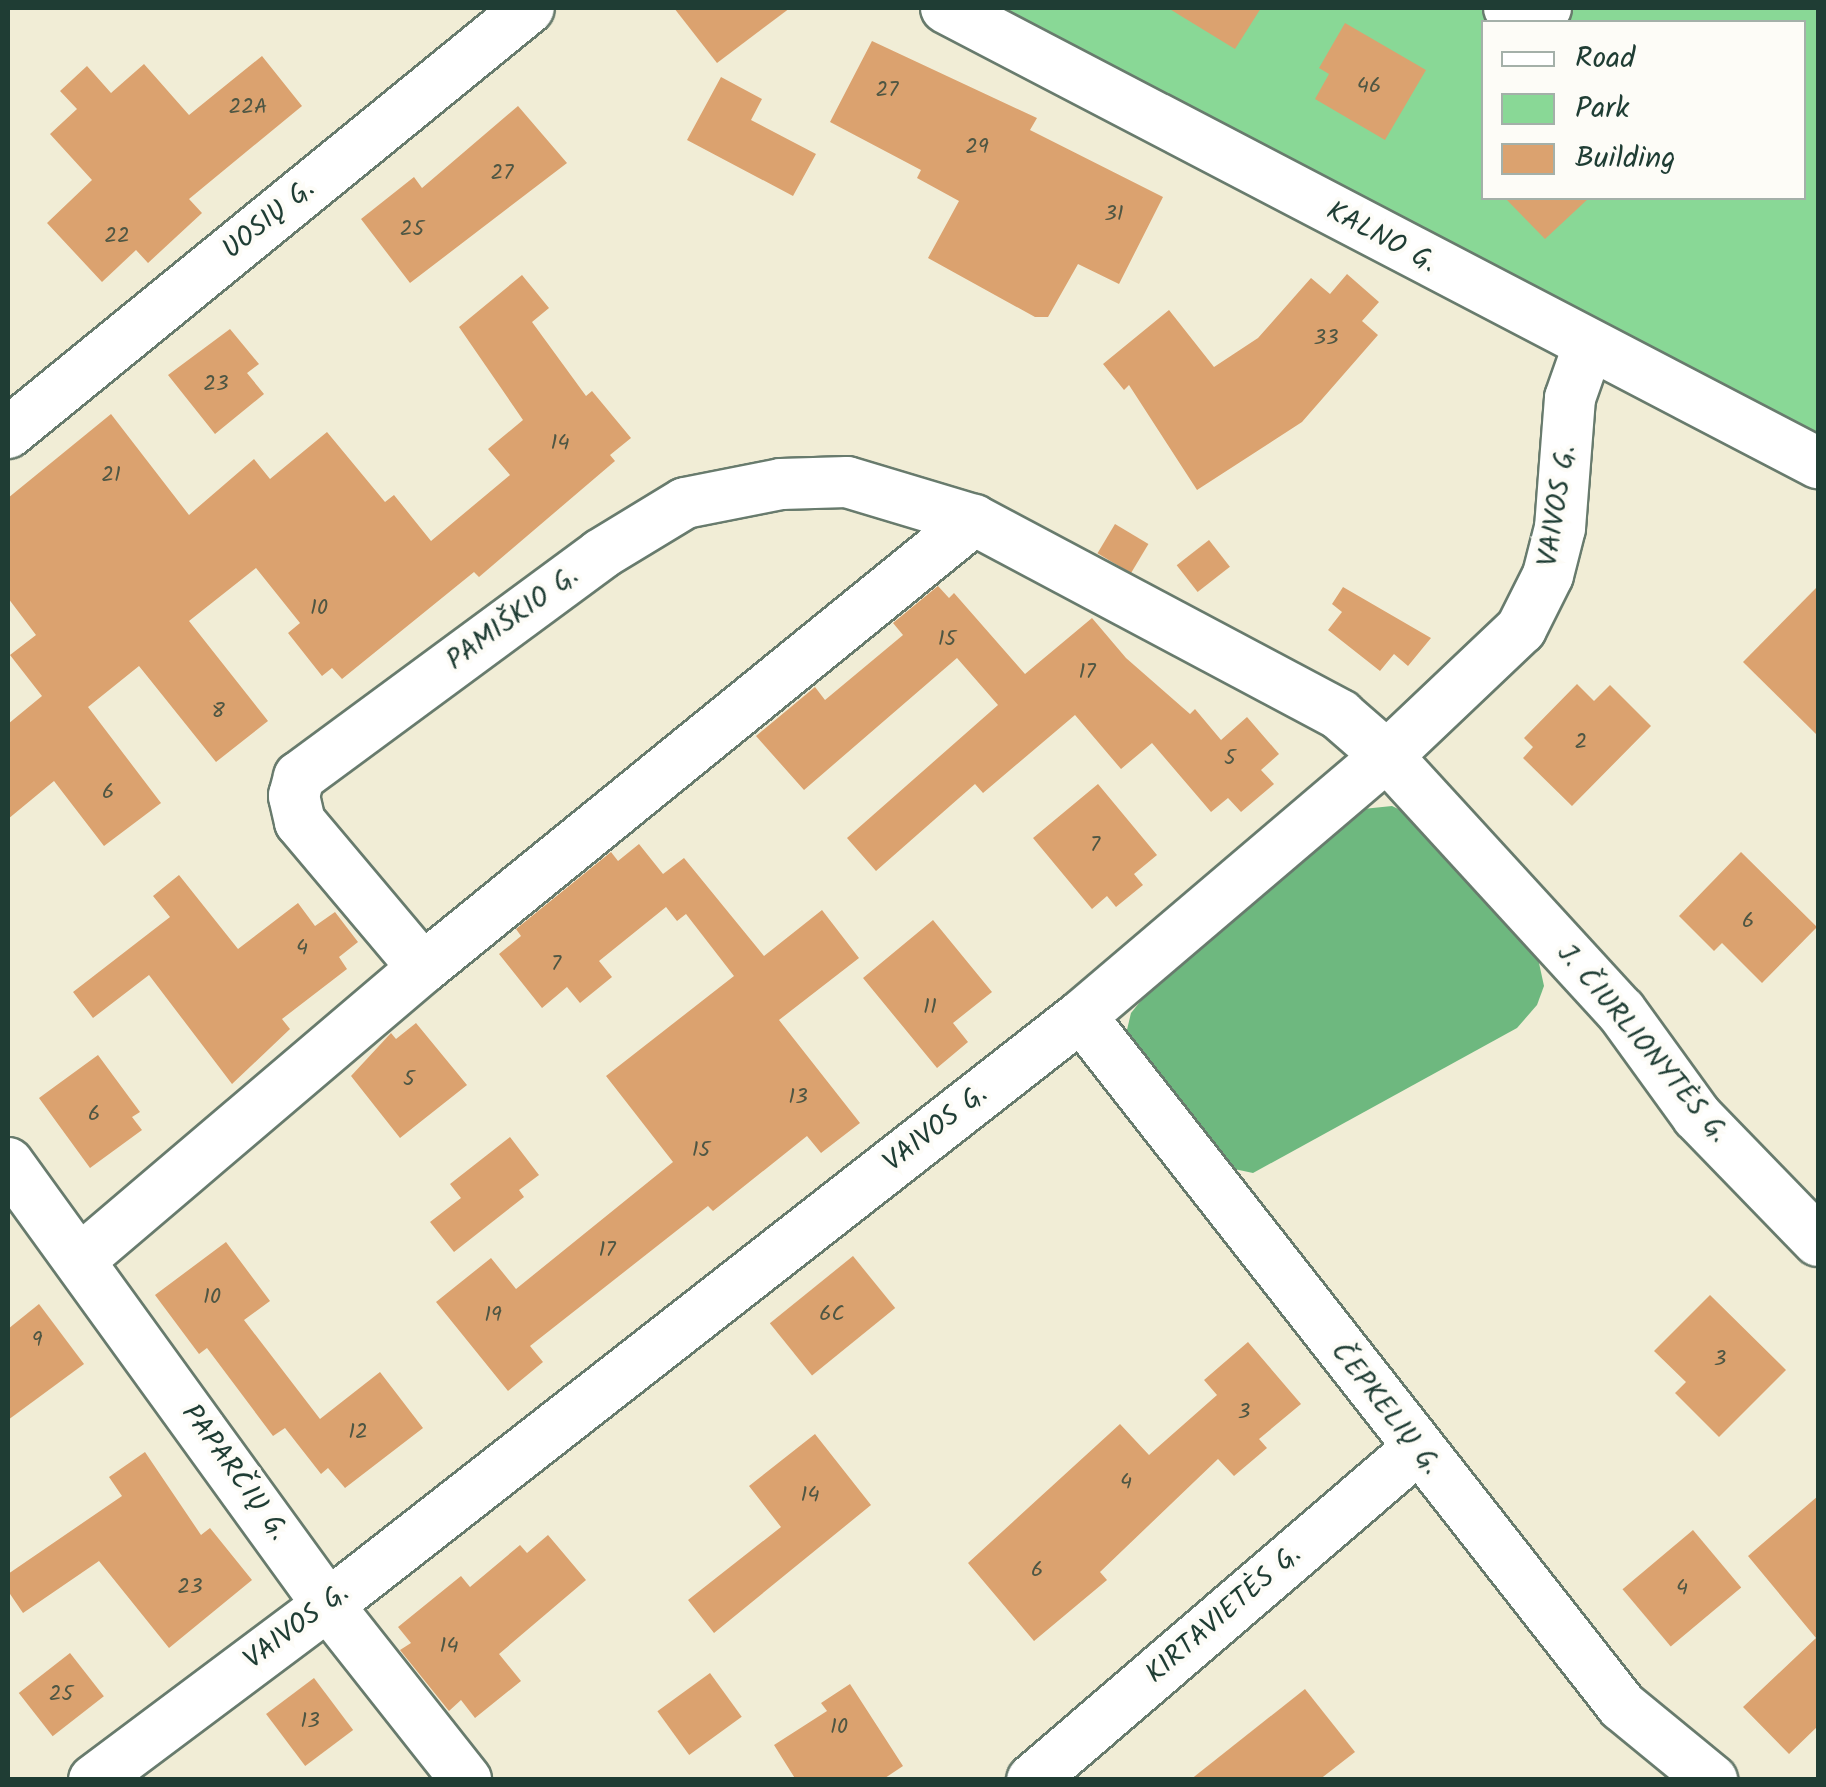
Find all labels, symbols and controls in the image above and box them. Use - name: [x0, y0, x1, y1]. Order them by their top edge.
- legend: [1481, 20, 1806, 200]
- text: Road: [1575, 35, 1635, 83]
- house number: 46: [1357, 74, 1381, 100]
- house number: 27: [876, 78, 898, 104]
- text: Park: [1575, 85, 1629, 133]
- house number: 22A: [229, 95, 267, 121]
- house number: 29: [965, 135, 989, 161]
- text: Building: [1575, 135, 1675, 183]
- house number: 27: [491, 161, 513, 187]
- street label: UOSIŲ G.: [216, 173, 322, 267]
- street label: KALNO G.: [1320, 195, 1442, 281]
- house number: 31: [1104, 202, 1124, 228]
- house number: 25: [400, 217, 424, 243]
- house number: 22: [104, 224, 130, 250]
- house number: 33: [1313, 326, 1339, 352]
- house number: 23: [203, 372, 229, 398]
- house number: 14: [550, 431, 570, 457]
- street label: VAIVOS G.: [1532, 443, 1584, 569]
- house number: 21: [101, 463, 121, 489]
- street label: PAMIŠKIO G.: [440, 560, 586, 678]
- house number: 10: [310, 596, 328, 622]
- house number: 15: [938, 627, 956, 653]
- house number: 17: [1078, 660, 1096, 686]
- house number: 8: [211, 699, 225, 725]
- house number: 2: [1575, 730, 1587, 756]
- house number: 5: [1224, 746, 1236, 772]
- house number: 6: [102, 780, 114, 806]
- house number: 7: [1090, 833, 1100, 859]
- house number: 6: [1742, 909, 1754, 935]
- house number: 4: [296, 936, 308, 962]
- street label: J. ČIURLIONYTĖS G.: [1549, 938, 1735, 1150]
- house number: 7: [551, 952, 561, 978]
- house number: 11: [923, 995, 937, 1021]
- house number: 5: [403, 1067, 415, 1093]
- street label: VAIVOS G.: [877, 1078, 995, 1180]
- house number: 13: [788, 1085, 808, 1111]
- house number: 6: [88, 1102, 100, 1128]
- house number: 15: [692, 1138, 710, 1164]
- house number: 17: [598, 1238, 616, 1264]
- house number: 10: [203, 1285, 221, 1311]
- house number: 6C: [819, 1302, 845, 1328]
- house number: 19: [484, 1303, 502, 1329]
- house number: 9: [32, 1328, 42, 1354]
- street label: ČEPKELIŲ G.: [1323, 1336, 1447, 1482]
- house number: 3: [1714, 1347, 1726, 1373]
- street label: PAPARČIŲ G.: [173, 1398, 295, 1548]
- house number: 3: [1238, 1400, 1250, 1426]
- house number: 12: [348, 1420, 368, 1446]
- house number: 4: [1120, 1470, 1132, 1496]
- house number: 14: [800, 1483, 820, 1509]
- street label: KIRTAVIETĖS G.: [1139, 1538, 1309, 1692]
- house number: 6: [1031, 1558, 1043, 1584]
- house number: 23: [177, 1575, 203, 1601]
- house number: 4: [1676, 1576, 1688, 1602]
- street label: VAIVOS G.: [238, 1577, 356, 1677]
- house number: 14: [439, 1634, 459, 1660]
- house number: 25: [49, 1682, 73, 1708]
- house number: 13: [300, 1709, 320, 1735]
- house number: 10: [830, 1715, 848, 1741]

